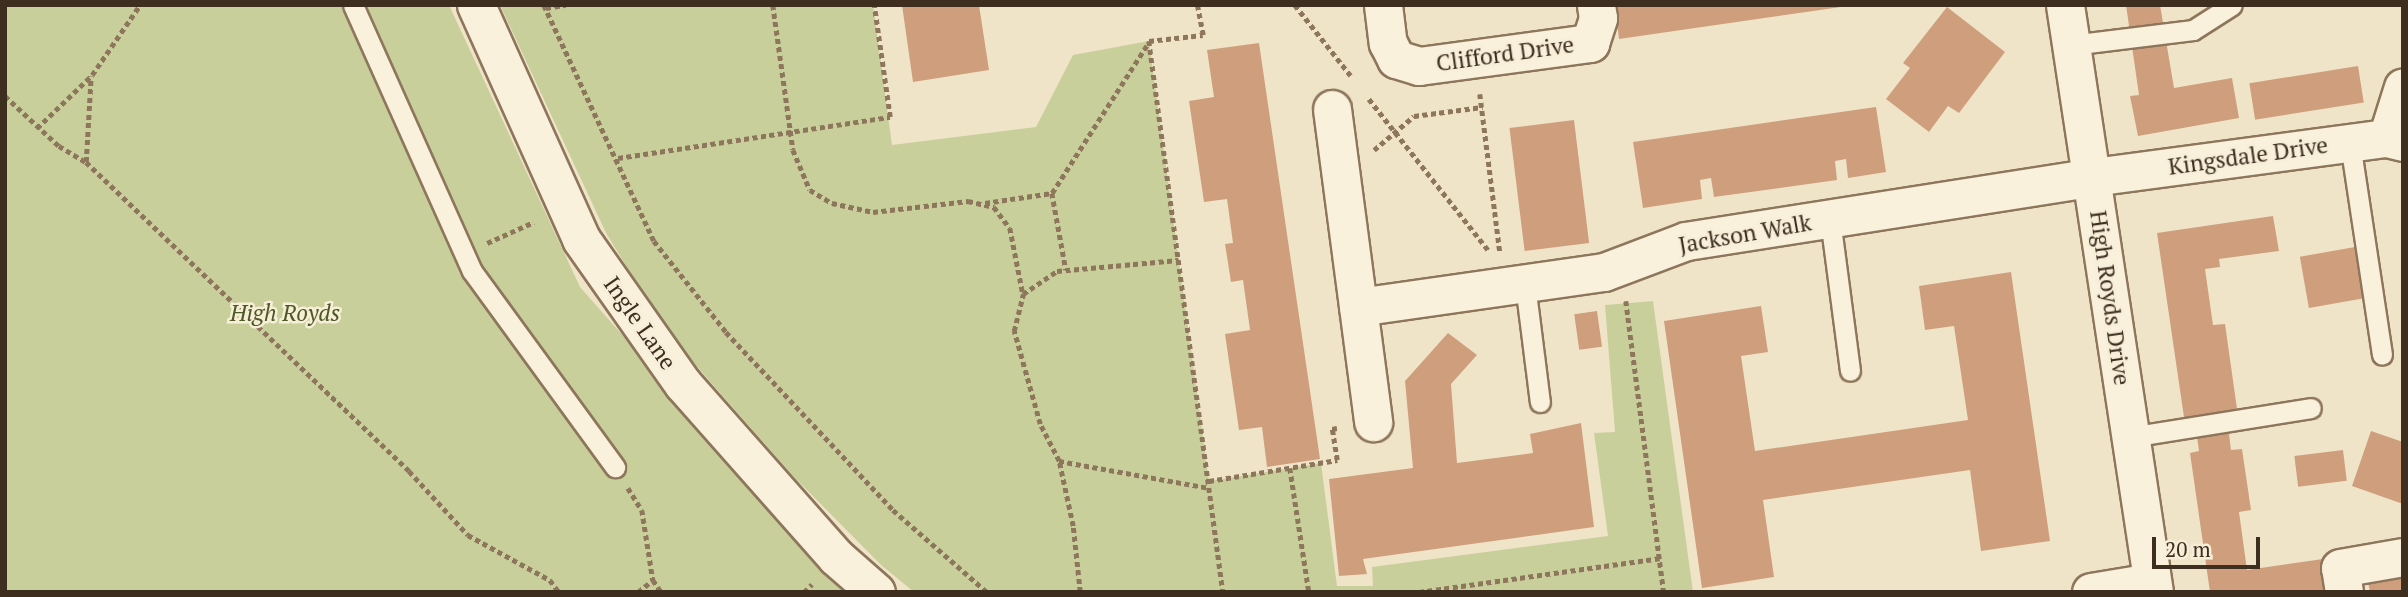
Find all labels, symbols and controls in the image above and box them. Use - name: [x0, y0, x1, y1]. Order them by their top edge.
- street label: Clifford Drive: [1434, 31, 1576, 77]
- street label: Kingsdale Drive: [2166, 131, 2330, 181]
- street label: Jackson Walk: [1676, 209, 1814, 259]
- street label: High Royds Drive: [2084, 209, 2136, 387]
- street label: Ingle Lane: [598, 271, 682, 375]
- park label: High Royds: [230, 299, 340, 327]
- scale bar: [2156, 524, 2264, 568]
- text: 20 m: [2165, 535, 2211, 563]

